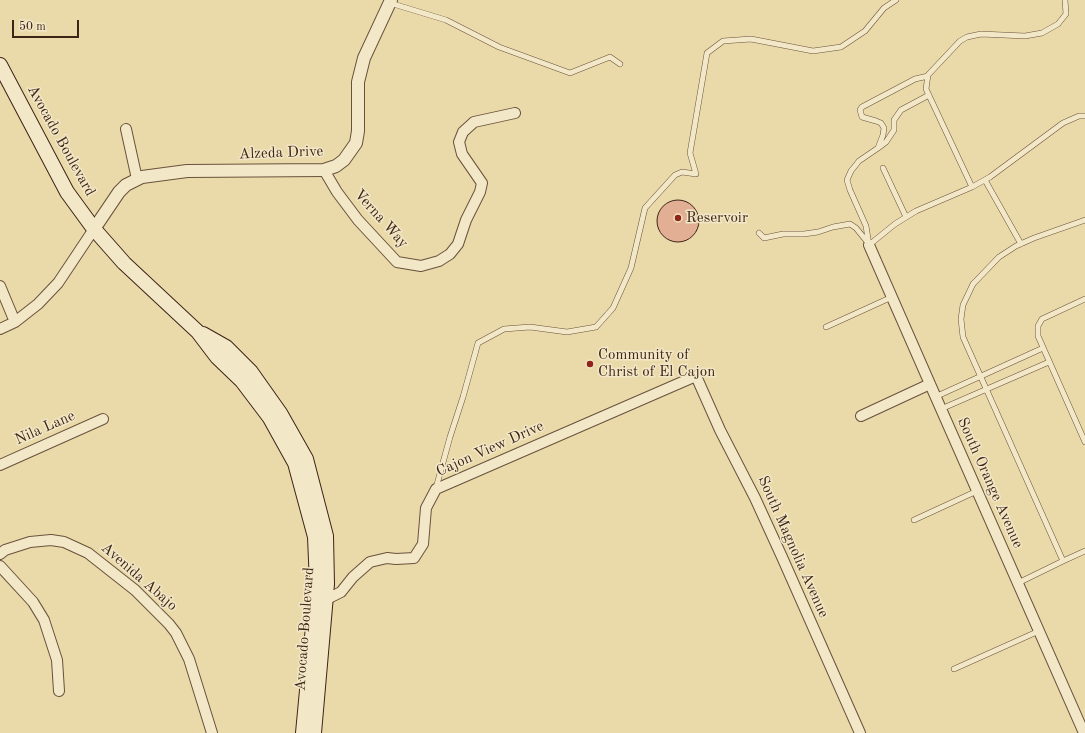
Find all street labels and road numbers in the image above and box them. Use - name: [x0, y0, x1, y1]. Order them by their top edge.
- street label: Avocado Boulevard: [23, 82, 99, 200]
- street label: Alzeda Drive: [238, 143, 324, 163]
- street label: Verna Way: [350, 186, 412, 252]
- street label: Nila Lane: [12, 407, 78, 449]
- street label: South Orange Avenue: [953, 415, 1027, 551]
- street label: Cajon View Drive: [433, 417, 547, 481]
- street label: South Magnolia Avenue: [754, 473, 832, 621]
- street label: Avenida Abajo: [97, 539, 181, 615]
- street label: Avocado Boulevard: [292, 566, 318, 692]

